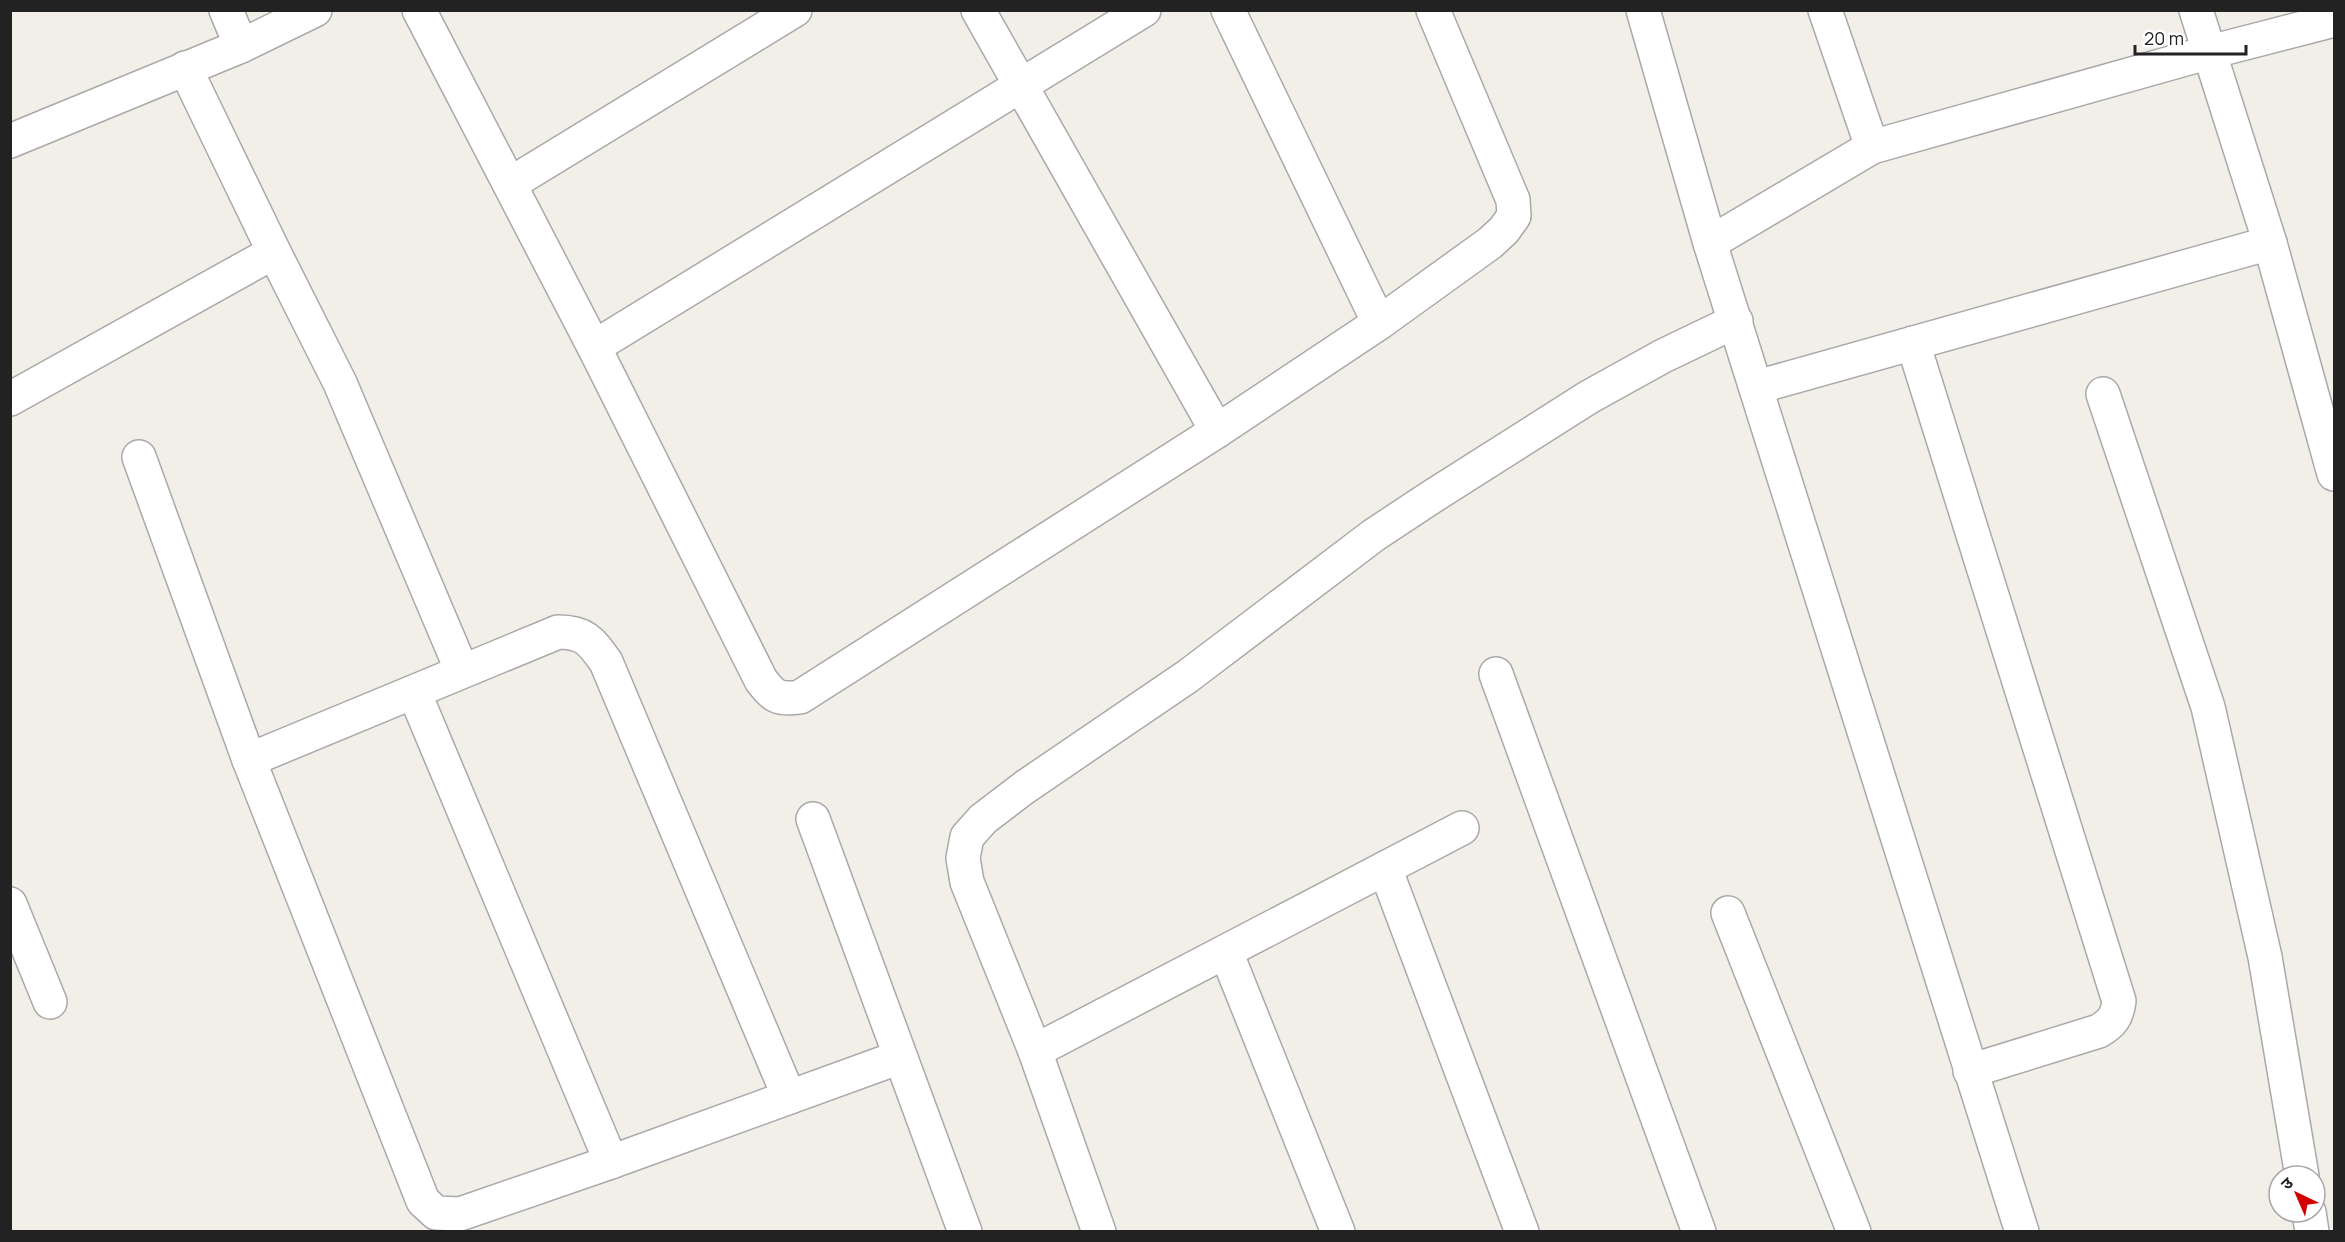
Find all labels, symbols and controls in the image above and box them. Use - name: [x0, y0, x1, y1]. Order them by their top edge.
- scale bar: [2135, 18, 2246, 56]
- text: 20 m: [2144, 26, 2184, 50]
- north arrow: [2267, 1164, 2327, 1224]
- text: उ: [2276, 1172, 2298, 1194]

